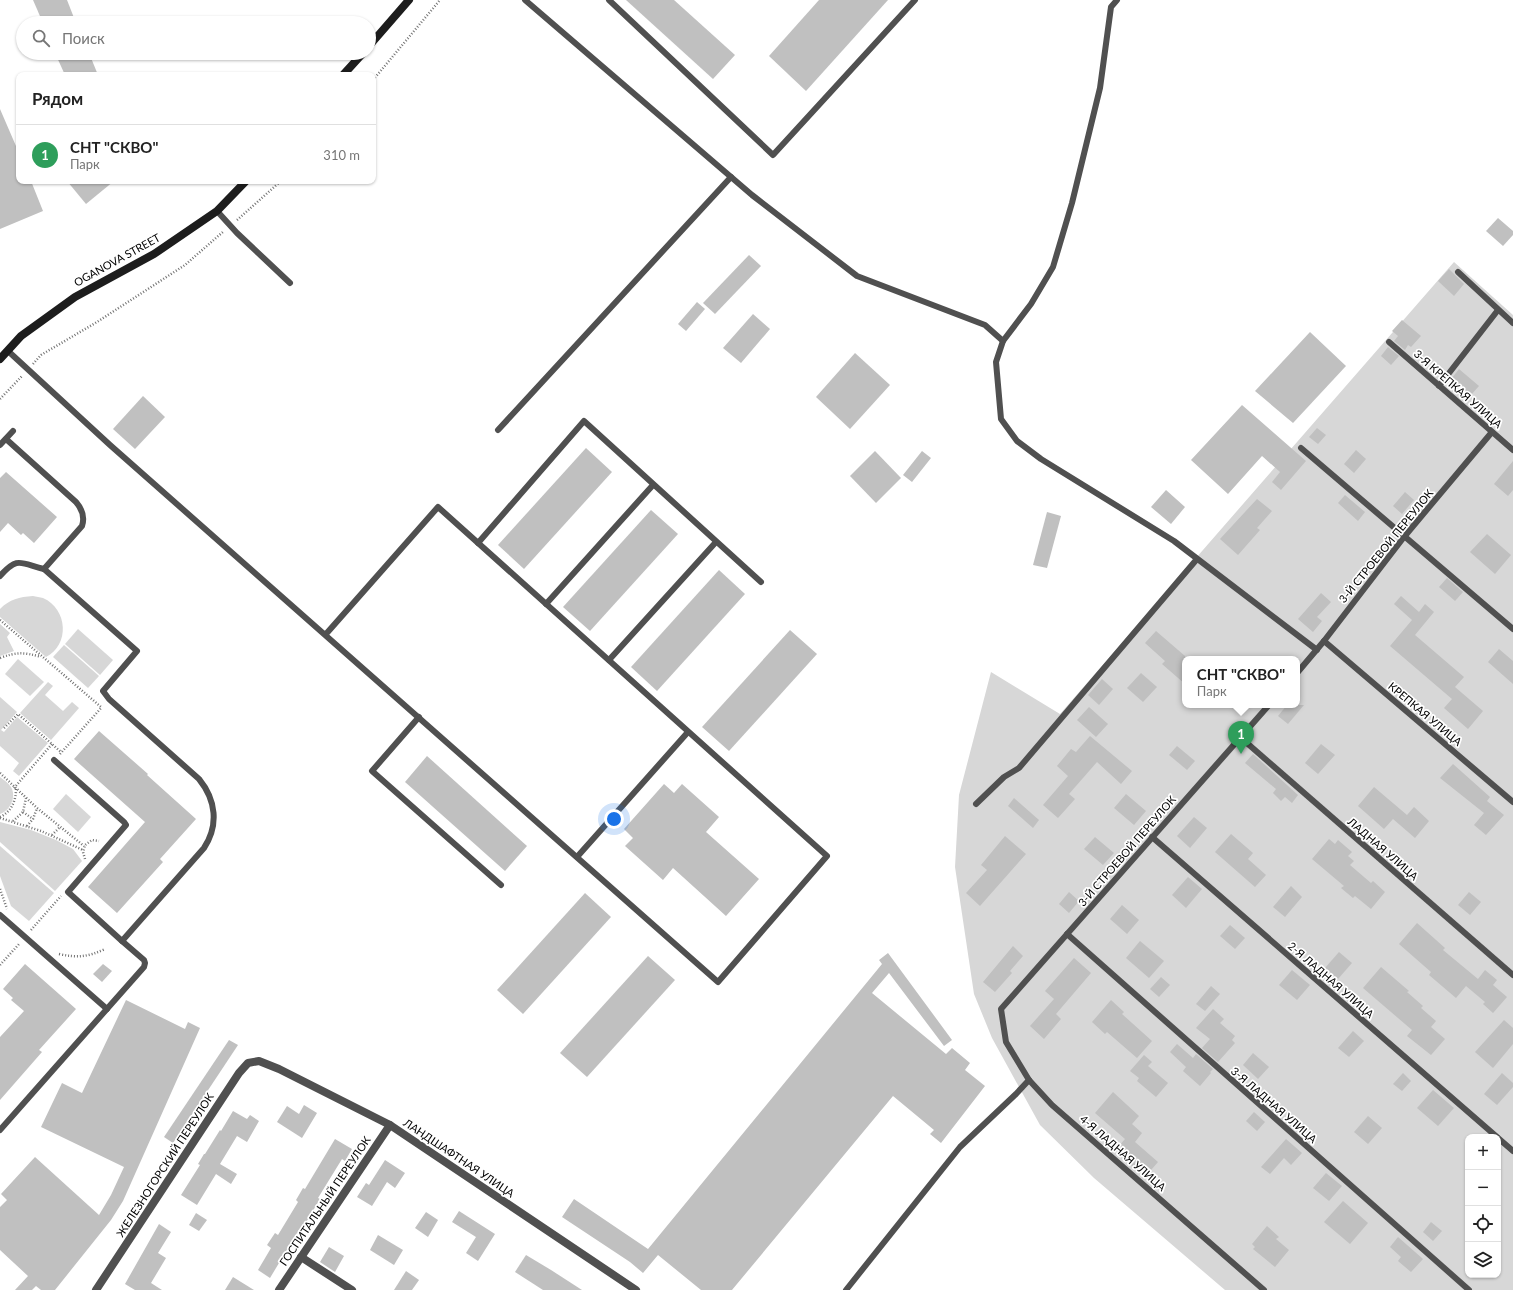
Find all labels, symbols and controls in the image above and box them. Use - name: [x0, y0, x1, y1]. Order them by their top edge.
- search box: [16, 16, 376, 60]
- icon: search: [30, 27, 52, 49]
- text: Поиск: [62, 29, 105, 47]
- text: Рядом: [32, 88, 83, 109]
- text: СНТ "СКВО": [70, 138, 158, 156]
- text: 1: [41, 147, 49, 163]
- text: 310 m: [323, 147, 360, 163]
- text: Парк: [70, 156, 100, 172]
- street label: OGANOVA STREET: [71, 230, 163, 289]
- street label: 3-Я КРЕПКАЯ УЛИЦА: [1412, 347, 1506, 431]
- street label: 3-Й СТРОЕВОЙ ПЕРЕУЛОК: [1336, 486, 1436, 605]
- popup: [1182, 656, 1300, 708]
- text: СНТ "СКВО": [1197, 665, 1285, 683]
- street label: КРЕПКАЯ УЛИЦА: [1386, 679, 1465, 749]
- text: Парк: [1197, 683, 1227, 699]
- pin: 1: [1228, 721, 1254, 754]
- street label: 3-Й СТРОЕВОЙ ПЕРЕУЛОК: [1075, 792, 1179, 909]
- your location: [604, 809, 624, 829]
- street label: ЛАДНАЯ УЛИЦА: [1345, 814, 1422, 883]
- street label: 2-Я ЛАДНАЯ УЛИЦА: [1286, 939, 1377, 1021]
- street label: 3-Я ЛАДНАЯ УЛИЦА: [1229, 1064, 1320, 1146]
- street label: ЖЕЛЕЗНОГОРСКИЙ ПЕРЕУЛОК: [113, 1090, 216, 1239]
- street label: 4-Я ЛАДНАЯ УЛИЦА: [1078, 1112, 1169, 1194]
- street label: ЛАНДШАФТНАЯ УЛИЦА: [401, 1115, 518, 1200]
- street label: ГОСПИТАЛЬНЫЙ ПЕРЕУЛОК: [276, 1133, 373, 1268]
- map controls: [1465, 1134, 1501, 1278]
- button: +: [1465, 1134, 1501, 1170]
- button: −: [1465, 1170, 1501, 1206]
- button: locate: [1465, 1206, 1501, 1242]
- button: layers: [1465, 1242, 1501, 1278]

